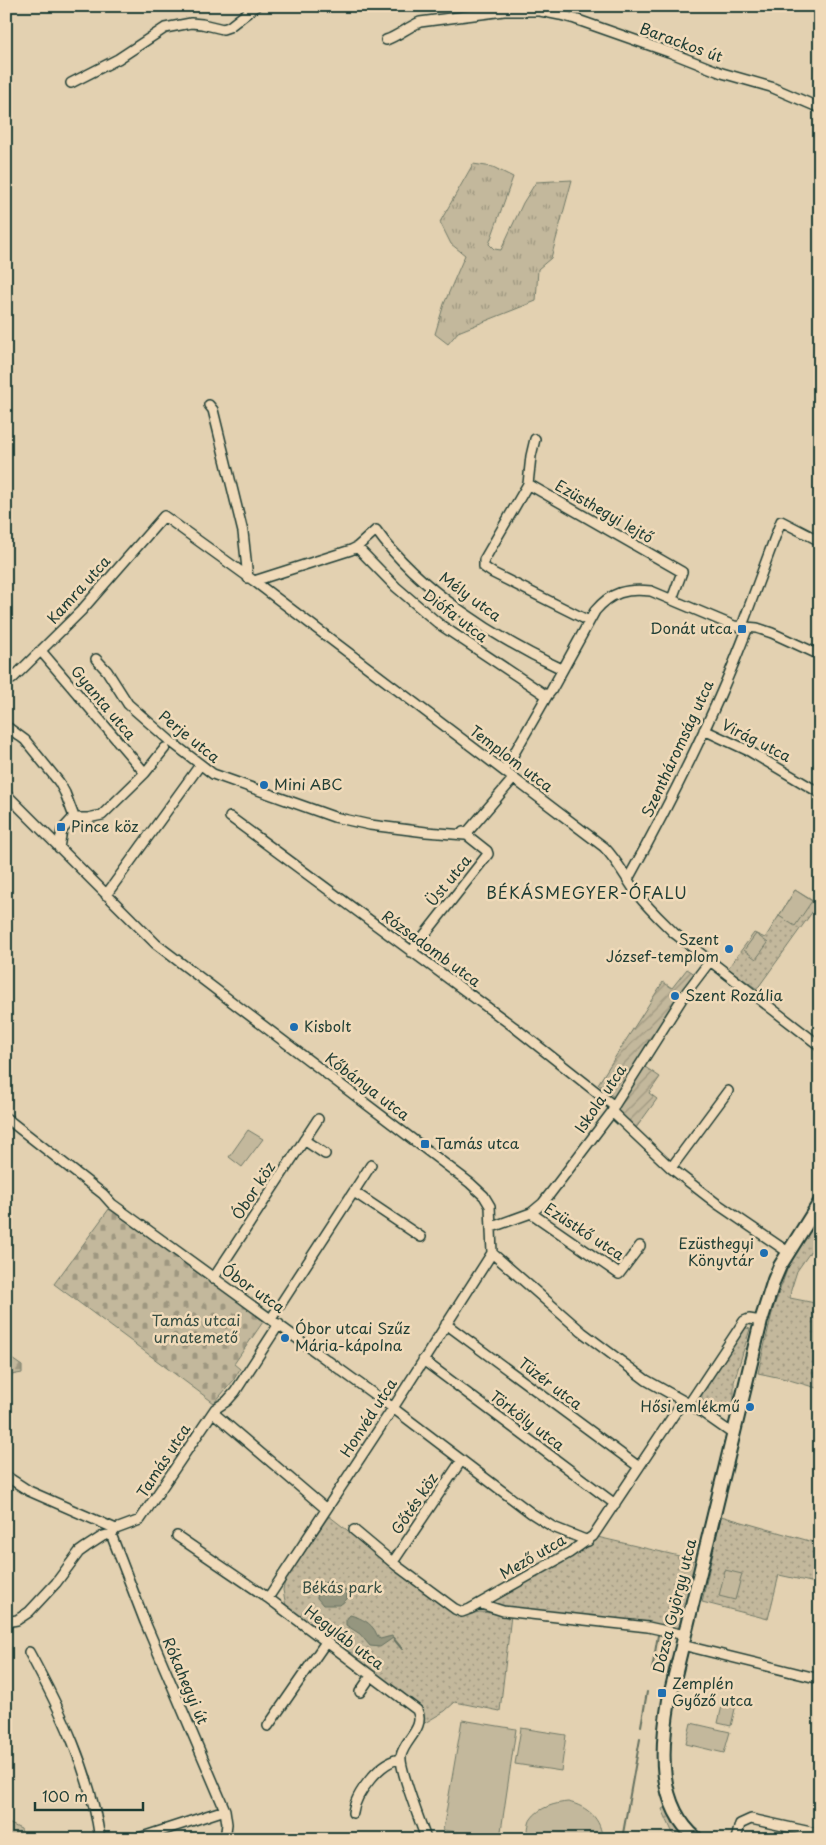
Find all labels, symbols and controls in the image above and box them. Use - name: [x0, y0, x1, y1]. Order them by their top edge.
- street label: Barackos út: [637, 16, 726, 67]
- street label: Ezüsthegyi lejtő: [551, 473, 658, 548]
- street label: Kamra utca: [41, 549, 115, 628]
- street label: Mély utca: [435, 565, 507, 627]
- street label: Diófa utca: [418, 583, 494, 647]
- place label: Donát utca: [650, 616, 733, 639]
- marker: Donát utca: [736, 623, 748, 635]
- street label: Gyanta utca: [66, 660, 143, 745]
- street label: Szentháromság utca: [635, 675, 719, 821]
- street label: Perje utca: [154, 704, 226, 768]
- street label: Virág utca: [718, 712, 796, 767]
- street label: Templom utca: [465, 719, 559, 797]
- place label: Mini ABC: [274, 772, 343, 795]
- marker: Mini ABC: [258, 779, 270, 791]
- place label: Pince köz: [71, 814, 139, 837]
- marker: Pince köz: [55, 821, 67, 833]
- street label: Üst utca: [420, 849, 476, 911]
- district label: BÉKÁSMEGYER-ÓFALU: [486, 880, 688, 904]
- street label: Rózsadomb utca: [378, 904, 487, 992]
- place label: Szent József-templom: [606, 927, 719, 967]
- marker: Szent József-templom: [723, 943, 735, 955]
- place label: Szent Rozália: [685, 983, 784, 1006]
- marker: Szent Rozália: [669, 990, 681, 1002]
- place label: Kisbolt: [304, 1014, 351, 1037]
- marker: Kisbolt: [288, 1021, 300, 1033]
- street label: Kőbánya utca: [321, 1046, 416, 1126]
- street label: Iskola utca: [568, 1059, 632, 1137]
- place label: Tamás utca: [435, 1131, 520, 1154]
- marker: Tamás utca: [419, 1138, 431, 1150]
- street label: Óbor köz: [225, 1157, 280, 1224]
- street label: Ezüstkő utca: [540, 1196, 630, 1266]
- place label: Ezüsthegyi Könyvtár: [678, 1231, 754, 1271]
- marker: Ezüsthegyi Könyvtár: [758, 1247, 770, 1259]
- street label: Óbor utca: [218, 1258, 291, 1318]
- park label: Tamás utcai urnatemető: [152, 1308, 240, 1348]
- place label: Óbor utcai Szűz Mária-kápolna: [295, 1316, 410, 1356]
- marker: Óbor utcai Szűz Mária-kápolna: [279, 1332, 291, 1344]
- street label: Tüzér utca: [514, 1351, 588, 1415]
- street label: Honvéd utca: [334, 1373, 402, 1461]
- street label: Törköly utca: [486, 1384, 571, 1456]
- place label: Hősi emlékmű: [641, 1394, 740, 1417]
- marker: Hősi emlékmű: [744, 1401, 756, 1413]
- street label: Tamás utca: [130, 1418, 196, 1502]
- street label: Gőtés köz: [385, 1468, 443, 1539]
- street label: Mező utca: [495, 1527, 570, 1584]
- street label: Dózsa György utca: [646, 1535, 702, 1675]
- park label: Békás park: [302, 1575, 382, 1598]
- street label: Hegyláb utca: [300, 1599, 390, 1675]
- street label: Rókahegyi út: [158, 1633, 215, 1728]
- place label: Zemplén Győző utca: [672, 1671, 753, 1711]
- marker: Zemplén Győző utca: [656, 1687, 668, 1699]
- scale bar: [35, 1780, 142, 1812]
- text: 100 m: [42, 1784, 88, 1807]

